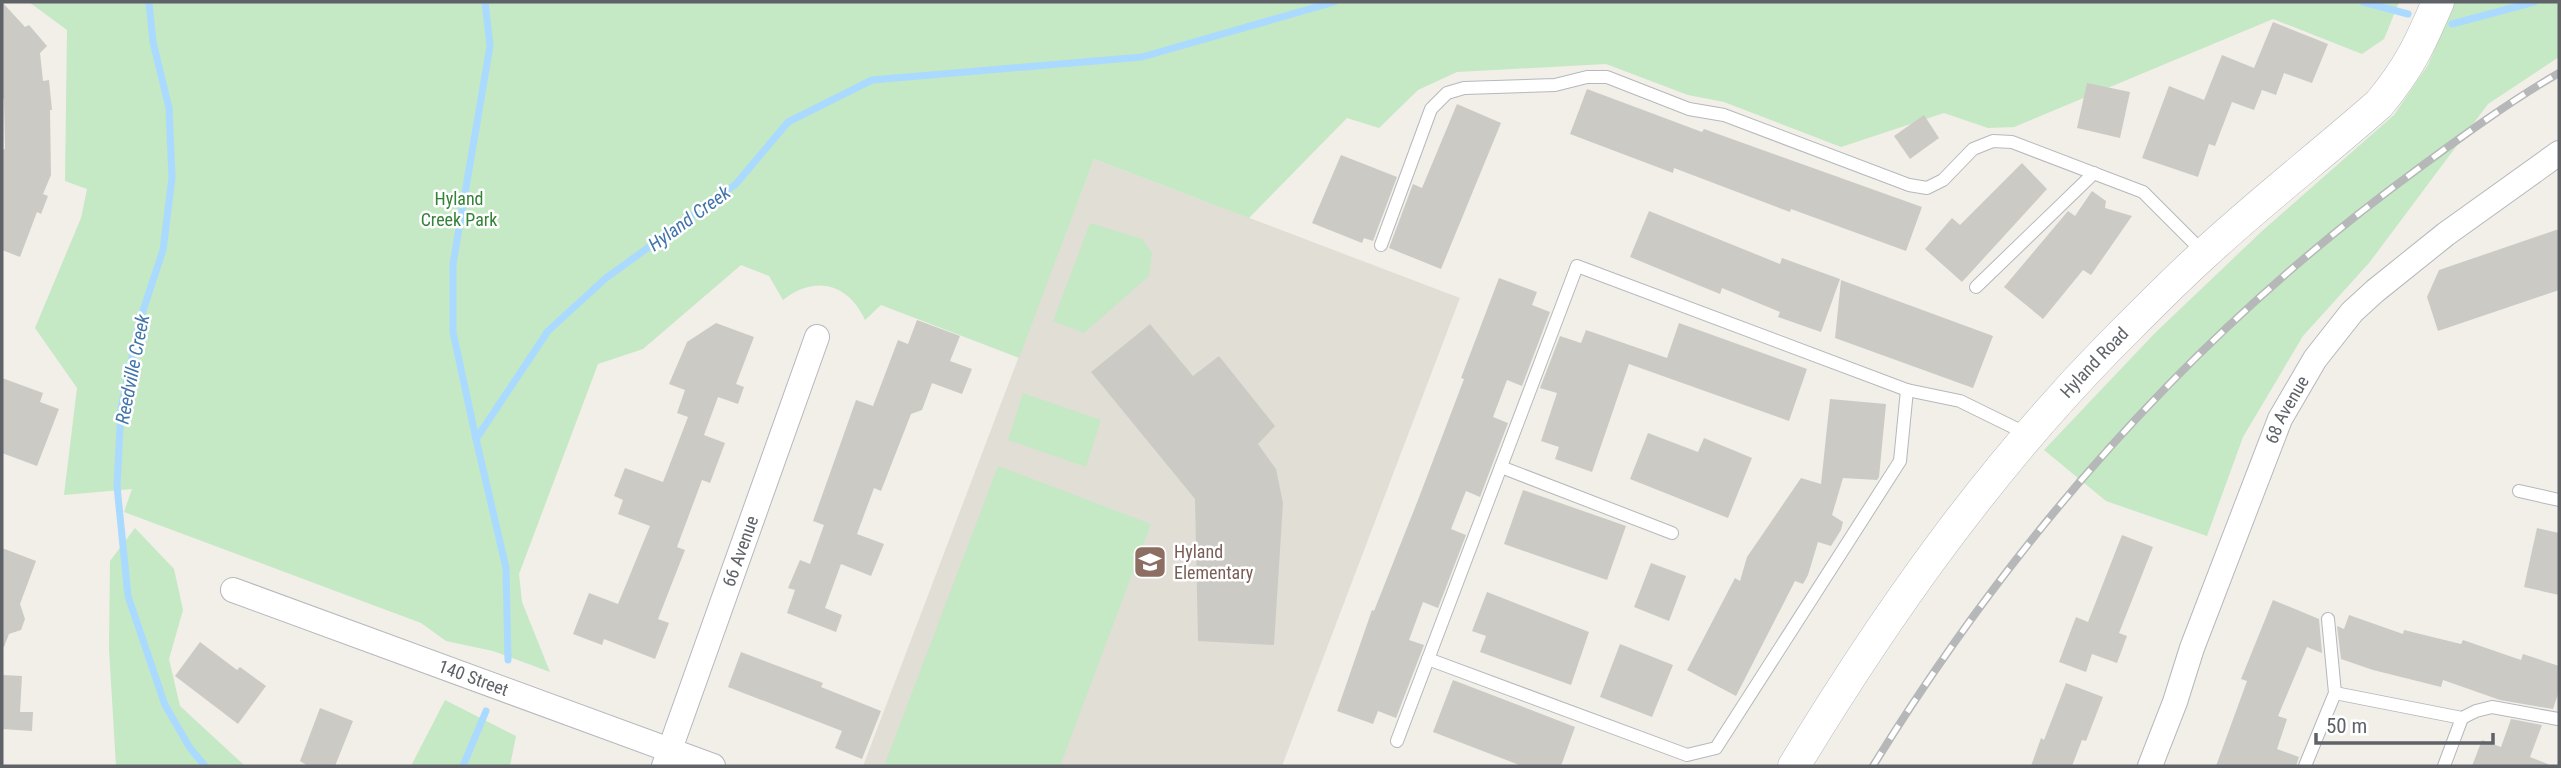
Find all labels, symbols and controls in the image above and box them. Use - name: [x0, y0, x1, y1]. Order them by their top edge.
- water label: Hyland Creek: [644, 180, 735, 256]
- park label: Hyland Creek Park: [421, 188, 497, 230]
- water label: Reedville Creek: [111, 312, 155, 426]
- street label: Hyland Road: [2056, 323, 2133, 402]
- street label: 68 Avenue: [2261, 372, 2313, 446]
- street label: 66 Avenue: [718, 513, 762, 589]
- place label: Hyland Elementary: [1174, 541, 1254, 583]
- school or university icon: Hyland Elementary: [1131, 543, 1169, 581]
- street label: 140 Street: [436, 655, 511, 700]
- scale bar: [2316, 702, 2493, 746]
- text: 50 m: [2326, 714, 2367, 738]

